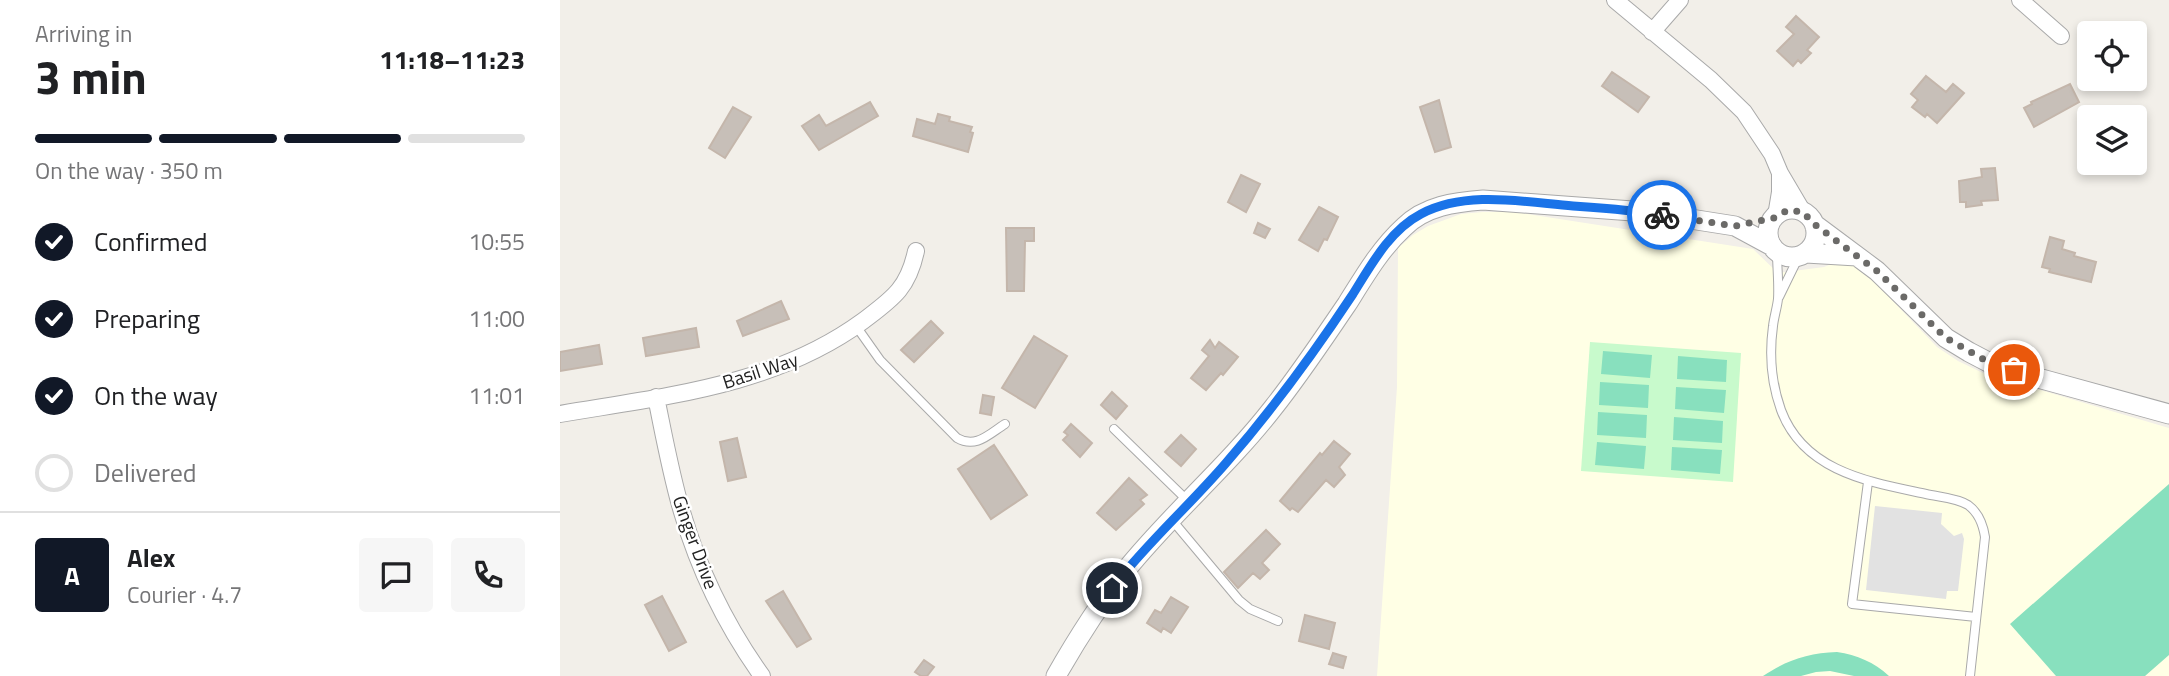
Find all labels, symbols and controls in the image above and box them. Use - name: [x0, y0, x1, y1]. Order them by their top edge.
- text: Arriving in: [35, 16, 132, 51]
- map controls: [2077, 21, 2147, 175]
- button: locate: [2077, 21, 2147, 91]
- text: 11:18–11:23: [379, 40, 525, 79]
- text: 3 min: [35, 42, 147, 112]
- button: layers: [2077, 105, 2147, 175]
- text: On the way · 350 m: [35, 153, 223, 188]
- courier: [1627, 180, 1697, 250]
- icon: bike: [1643, 196, 1681, 234]
- text: Confirmed: [94, 222, 208, 261]
- icon: check: [35, 223, 73, 261]
- text: 10:55: [468, 224, 525, 259]
- text: Preparing: [94, 299, 200, 338]
- icon: check: [35, 300, 73, 338]
- text: 11:00: [468, 301, 525, 336]
- pin: [1984, 340, 2044, 400]
- street label: Basil Way: [718, 344, 802, 396]
- icon: bag: [1995, 351, 2033, 389]
- text: On the way: [94, 376, 218, 415]
- icon: check: [35, 377, 73, 415]
- text: 11:01: [468, 378, 525, 413]
- text: Delivered: [94, 453, 197, 492]
- street label: Ginger Drive: [666, 491, 726, 593]
- text: Alex: [127, 538, 175, 577]
- button: chat: [359, 538, 433, 612]
- button: phone: [451, 538, 525, 612]
- text: A: [64, 556, 80, 595]
- pin: [1082, 558, 1142, 618]
- icon: home: [1093, 569, 1131, 607]
- text: Courier · 4.7: [127, 577, 242, 612]

